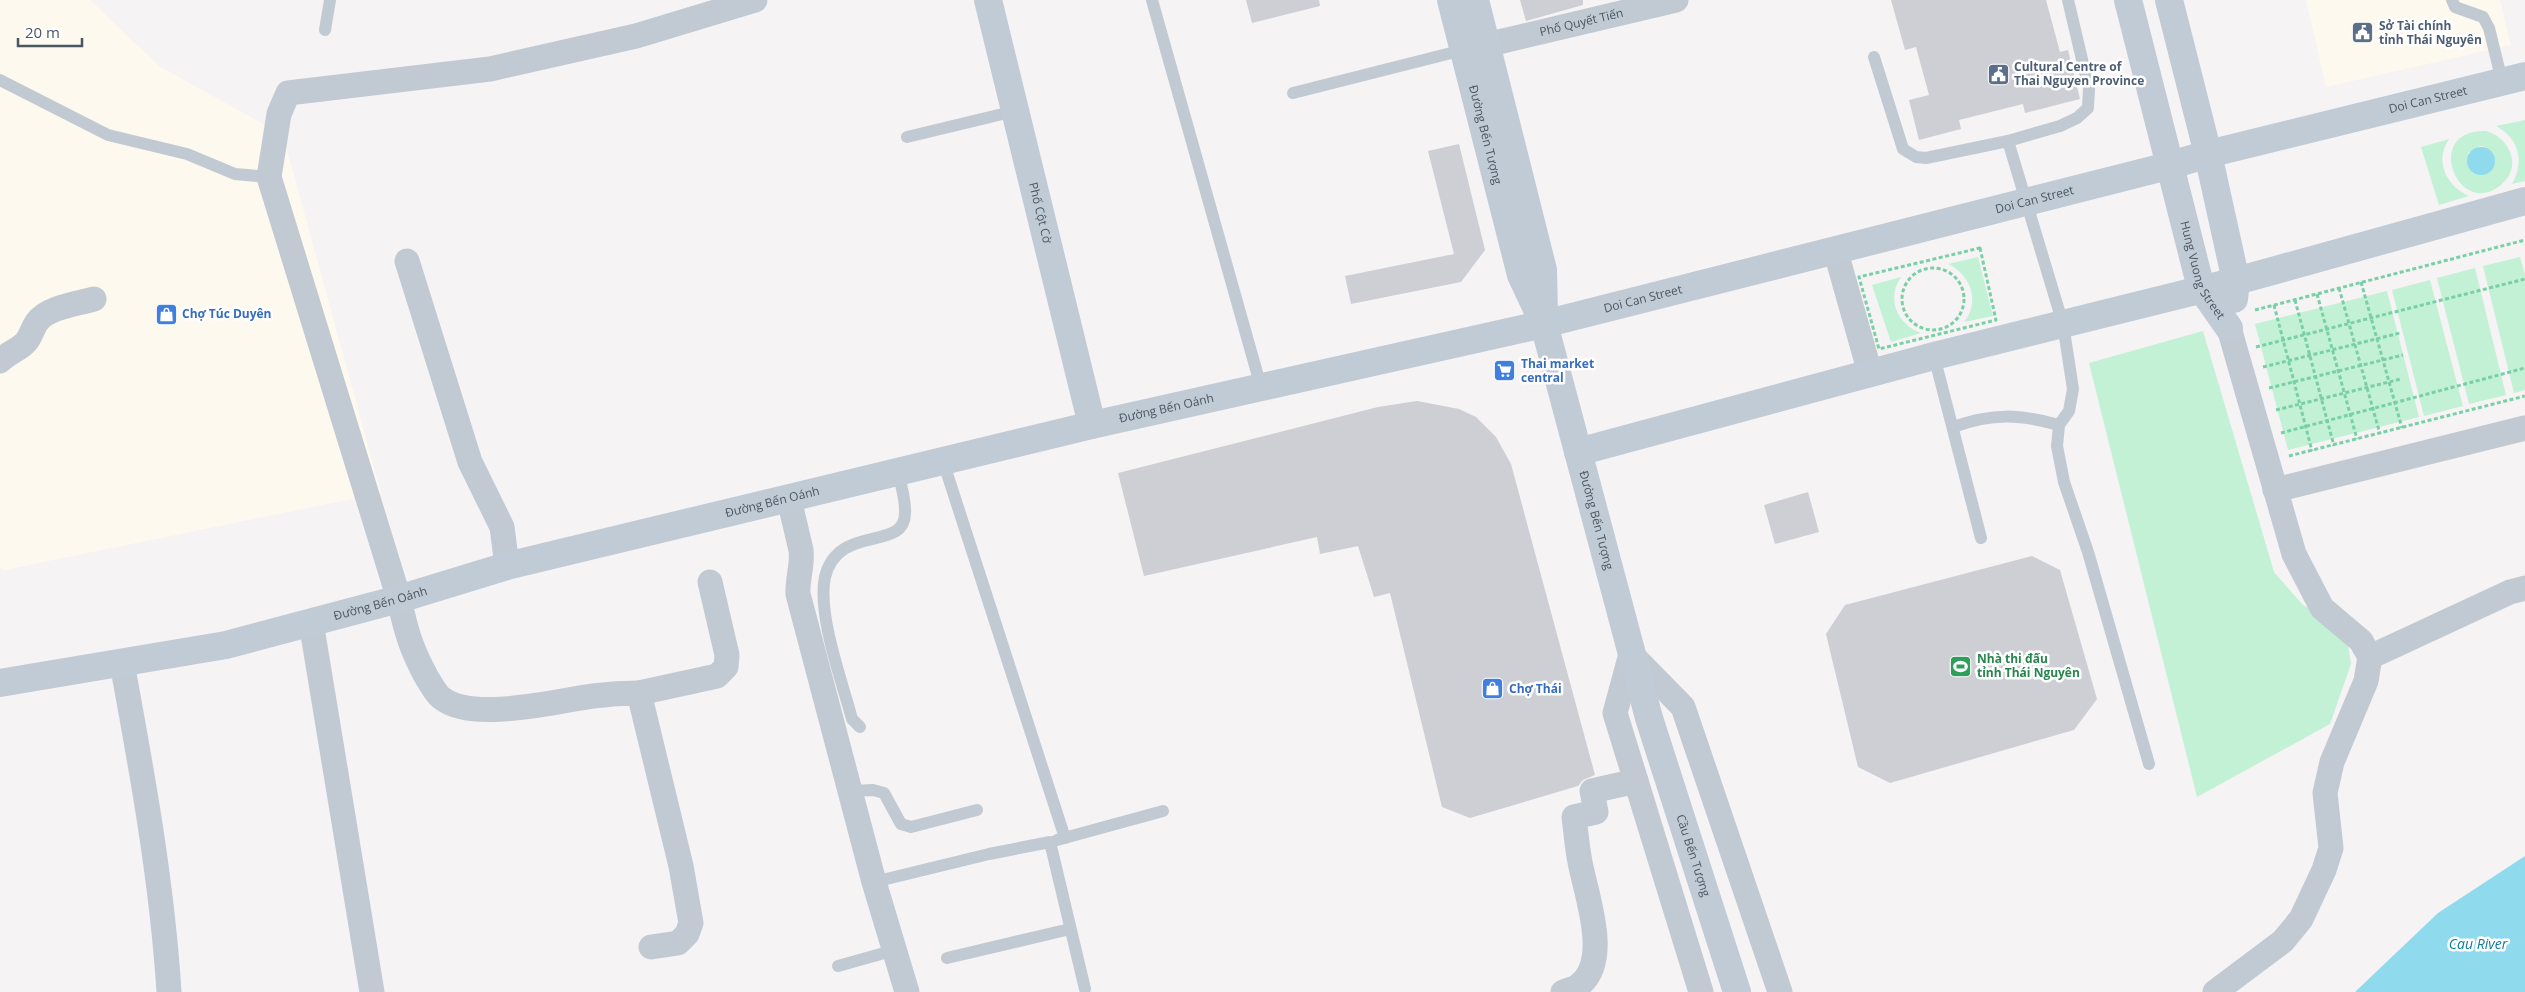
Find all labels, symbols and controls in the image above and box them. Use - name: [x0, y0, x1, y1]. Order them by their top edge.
- street label: Phố Quyết Tiến: [1538, 4, 1625, 40]
- scale bar: [18, 15, 81, 47]
- place label: Sở Tài chính tỉnh Thái Nguyên: [2379, 17, 2482, 48]
- public building icon: Sở Tài chính tỉnh Thái Nguyên: [2351, 21, 2375, 45]
- text: 20 m: [25, 22, 60, 42]
- place label: Cultural Centre of Thai Nguyen Province: [2014, 58, 2144, 89]
- public building icon: Cultural Centre of Thai Nguyen Province: [1986, 62, 2010, 86]
- street label: Doi Can Street: [2387, 82, 2469, 117]
- street label: Đường Bến Tượng: [1465, 83, 1507, 186]
- street label: Phố Cột Cờ: [1025, 180, 1056, 245]
- street label: Doi Can Street: [1993, 181, 2075, 217]
- street label: Hung Vuong Street: [2176, 219, 2229, 323]
- street label: Doi Can Street: [1602, 280, 1684, 317]
- shop icon: Chợ Túc Duyên: [154, 302, 178, 326]
- place label: Chợ Túc Duyên: [182, 305, 272, 322]
- place label: Thai market central: [1521, 355, 1594, 386]
- supermarket icon: Thai market central: [1493, 359, 1517, 383]
- street label: Đường Bến Oánh: [1117, 389, 1215, 427]
- street label: Đường Bến Tượng: [1575, 469, 1618, 572]
- street label: Đường Bến Oánh: [723, 482, 821, 521]
- street label: Đường Bến Oánh: [331, 582, 429, 624]
- place label: Nhà thi đấu tỉnh Thái Nguyên: [1977, 650, 2080, 681]
- sports icon: Nhà thi đấu tỉnh Thái Nguyên: [1949, 654, 1973, 678]
- shop icon: Chợ Thái: [1481, 677, 1505, 701]
- place label: Chợ Thái: [1509, 680, 1562, 697]
- street label: Cầu Bến Tượng: [1672, 812, 1715, 899]
- water label: Cau River: [2449, 934, 2508, 953]

